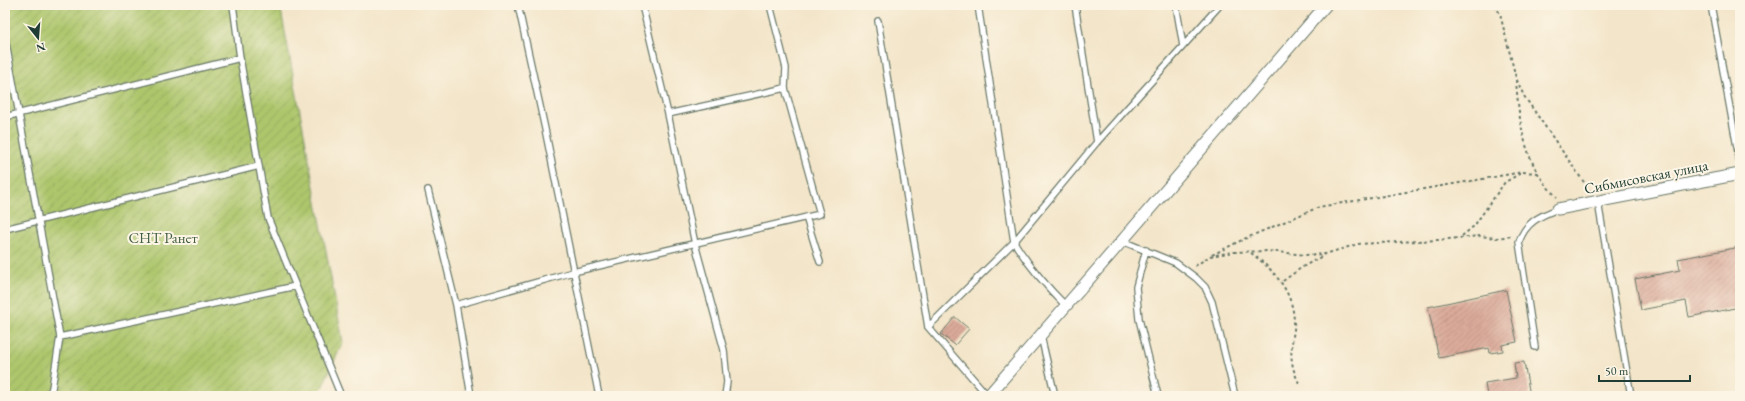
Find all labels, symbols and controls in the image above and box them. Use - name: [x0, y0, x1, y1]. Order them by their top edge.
- north arrow: [18, 18, 58, 58]
- text: N: [35, 40, 47, 56]
- street label: Сибмисовская улица: [1582, 155, 1710, 198]
- park label: СНТ Ранет: [128, 228, 198, 247]
- scale bar: [1599, 357, 1690, 383]
- text: 50 m: [1605, 363, 1629, 379]

